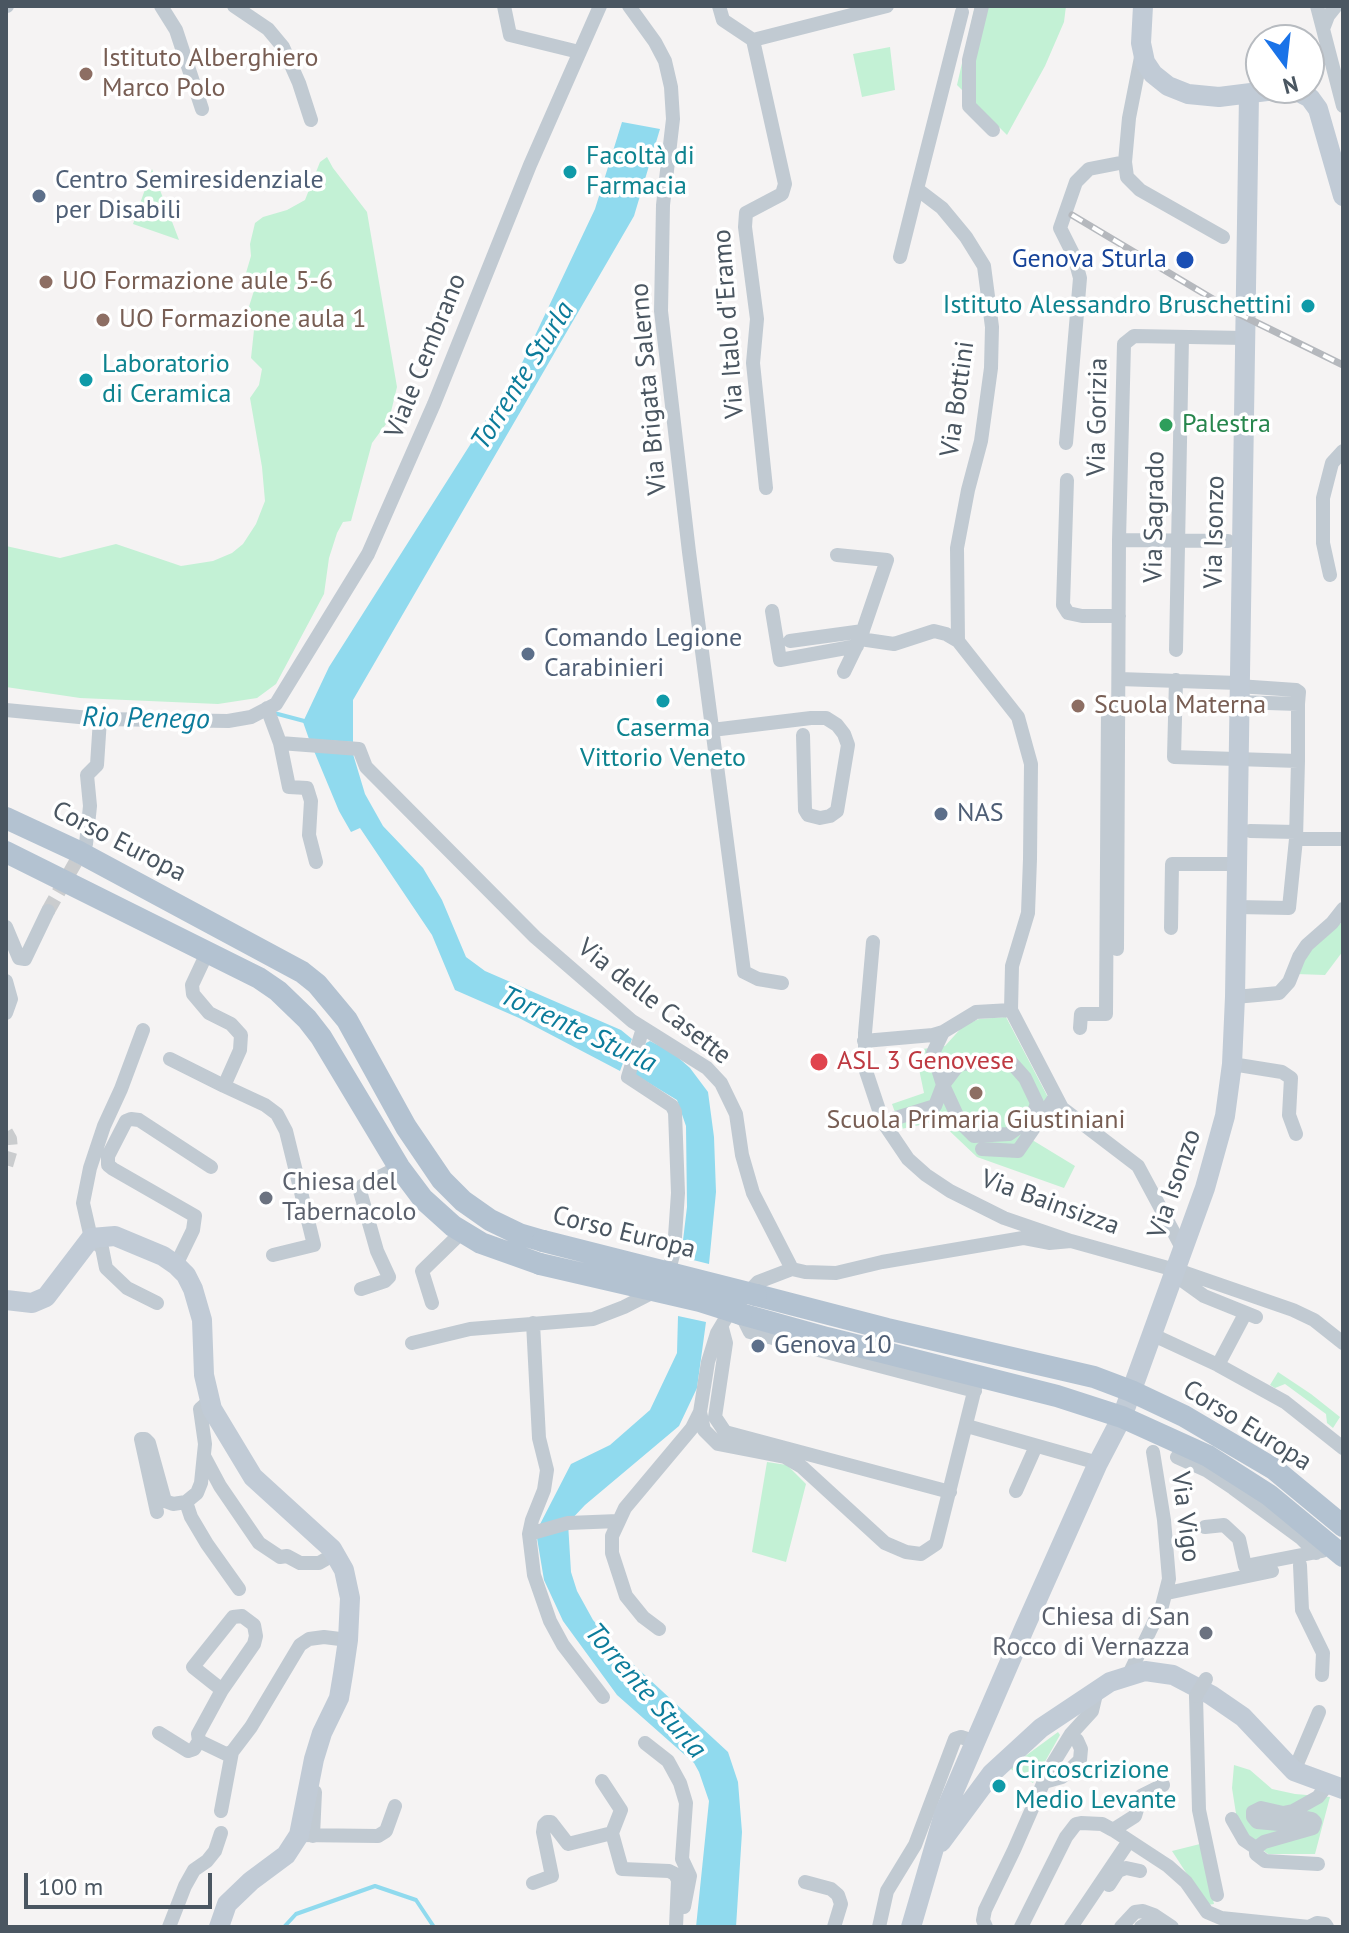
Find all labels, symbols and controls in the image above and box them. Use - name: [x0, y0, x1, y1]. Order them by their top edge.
- north arrow: [1245, 24, 1325, 104]
- place label: Istituto Alberghiero Marco Polo: [102, 43, 319, 104]
- marker: Istituto Alberghiero Marco Polo: [77, 65, 95, 83]
- text: N: [1280, 70, 1301, 101]
- place label: Facoltà di Farmacia: [586, 141, 695, 202]
- marker: Facoltà di Farmacia: [561, 163, 579, 181]
- place label: Centro Semiresidenziale per Disabili: [55, 165, 324, 226]
- marker: Centro Semiresidenziale per Disabili: [30, 187, 48, 205]
- street label: Via Italo d'Eramo: [707, 228, 751, 420]
- place label: Genova Sturla: [1012, 244, 1167, 276]
- marker: Genova Sturla: [1174, 249, 1196, 271]
- place label: UO Formazione aule 5-6: [62, 266, 333, 298]
- street label: Viale Cembrano: [379, 269, 473, 443]
- marker: UO Formazione aule 5-6: [37, 273, 55, 291]
- street label: Via Brigata Salerno: [624, 282, 674, 496]
- place label: Istituto Alessandro Bruschettini: [943, 290, 1292, 322]
- water label: Torrente Sturla: [464, 296, 582, 456]
- marker: Istituto Alessandro Bruschettini: [1299, 297, 1317, 315]
- place label: UO Formazione aula 1: [119, 304, 366, 336]
- marker: UO Formazione aula 1: [94, 311, 112, 329]
- street label: Via Bottini: [934, 339, 982, 459]
- place label: Laboratorio di Ceramica: [102, 349, 231, 410]
- street label: Via Gorizia: [1081, 357, 1115, 477]
- marker: Laboratorio di Ceramica: [77, 371, 95, 389]
- place label: Palestra: [1182, 409, 1271, 441]
- marker: Palestra: [1157, 416, 1175, 434]
- street label: Via Sagrado: [1138, 451, 1172, 583]
- street label: Via Isonzo: [1198, 475, 1232, 589]
- place label: Comando Legione Carabinieri: [544, 623, 742, 684]
- marker: Comando Legione Carabinieri: [519, 645, 537, 663]
- place label: Scuola Materna: [1094, 690, 1266, 722]
- marker: Caserma Vittorio Veneto: [654, 692, 672, 710]
- marker: Scuola Materna: [1069, 697, 1087, 715]
- water label: Rio Penego: [82, 701, 210, 737]
- place label: Caserma Vittorio Veneto: [580, 713, 746, 774]
- street label: Corso Europa: [47, 795, 191, 889]
- place label: NAS: [957, 798, 1004, 830]
- marker: NAS: [932, 805, 950, 823]
- street label: Via delle Casette: [571, 932, 737, 1072]
- water label: Torrente Sturla: [495, 979, 661, 1081]
- place label: ASL 3 Genovese: [837, 1046, 1014, 1078]
- marker: ASL 3 Genovese: [808, 1051, 830, 1073]
- marker: Scuola Primaria Giustiniani: [967, 1084, 985, 1102]
- place label: Scuola Primaria Giustiniani: [827, 1105, 1125, 1137]
- street label: Via Isonzo: [1142, 1125, 1208, 1243]
- street label: Via Bainsizza: [977, 1164, 1123, 1242]
- place label: Chiesa del Tabernacolo: [282, 1167, 416, 1228]
- marker: Chiesa del Tabernacolo: [257, 1189, 275, 1207]
- street label: Corso Europa: [549, 1200, 699, 1266]
- place label: Genova 10: [774, 1330, 892, 1362]
- marker: Genova 10: [749, 1337, 767, 1355]
- street label: Corso Europa: [1177, 1374, 1317, 1478]
- street label: Via Vigo: [1164, 1470, 1206, 1564]
- place label: Chiesa di San Rocco di Vernazza: [992, 1602, 1190, 1664]
- water label: Torrente Sturla: [577, 1616, 713, 1766]
- marker: Chiesa di San Rocco di Vernazza: [1197, 1624, 1215, 1642]
- place label: Circoscrizione Medio Levante: [1015, 1755, 1177, 1816]
- marker: Circoscrizione Medio Levante: [990, 1777, 1008, 1795]
- scale bar: [28, 1857, 216, 1907]
- text: 100 m: [38, 1871, 103, 1902]

